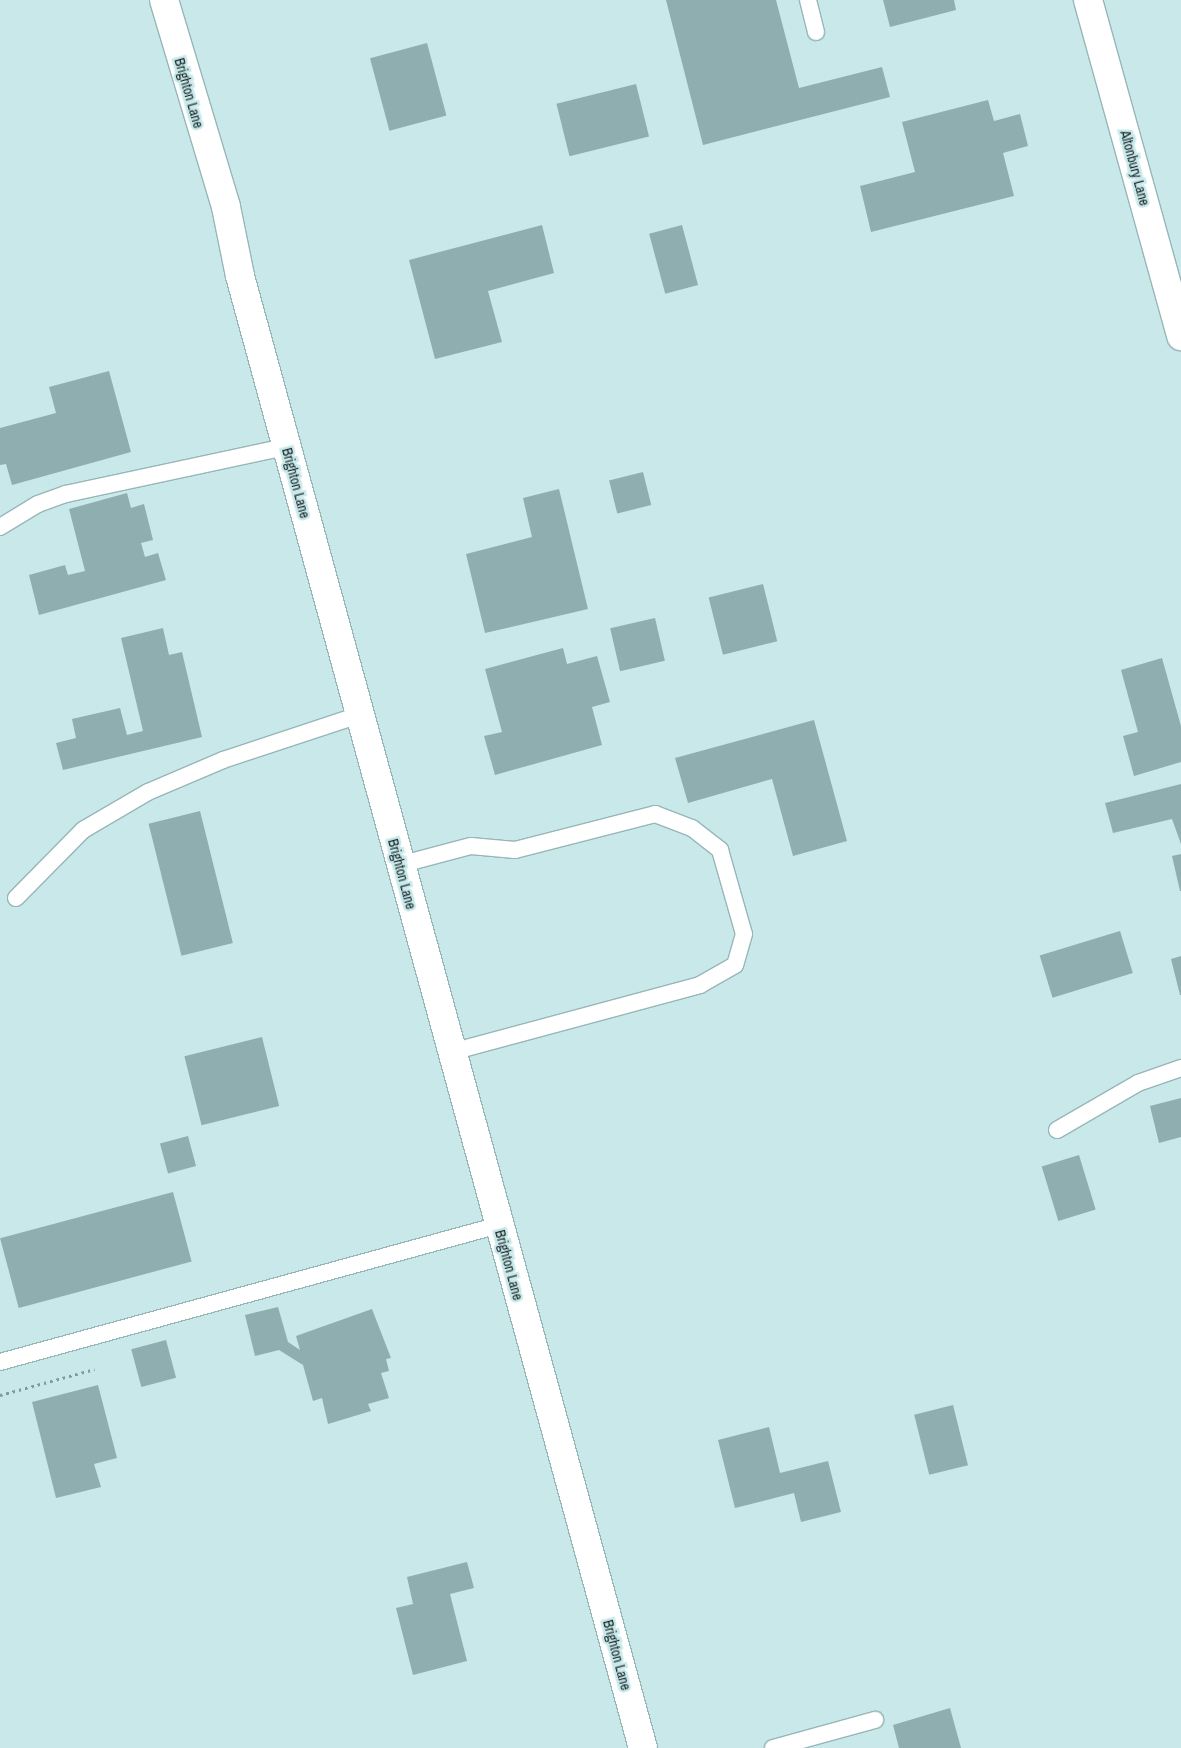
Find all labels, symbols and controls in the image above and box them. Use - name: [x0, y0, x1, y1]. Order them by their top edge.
- street label: Brighton Lane: [171, 56, 207, 130]
- street label: Altonbury Lane: [1117, 129, 1153, 207]
- street label: Brighton Lane: [279, 446, 313, 520]
- street label: Brighton Lane: [385, 837, 419, 911]
- street label: Brighton Lane: [492, 1228, 526, 1302]
- street label: Brighton Lane: [600, 1618, 634, 1692]

